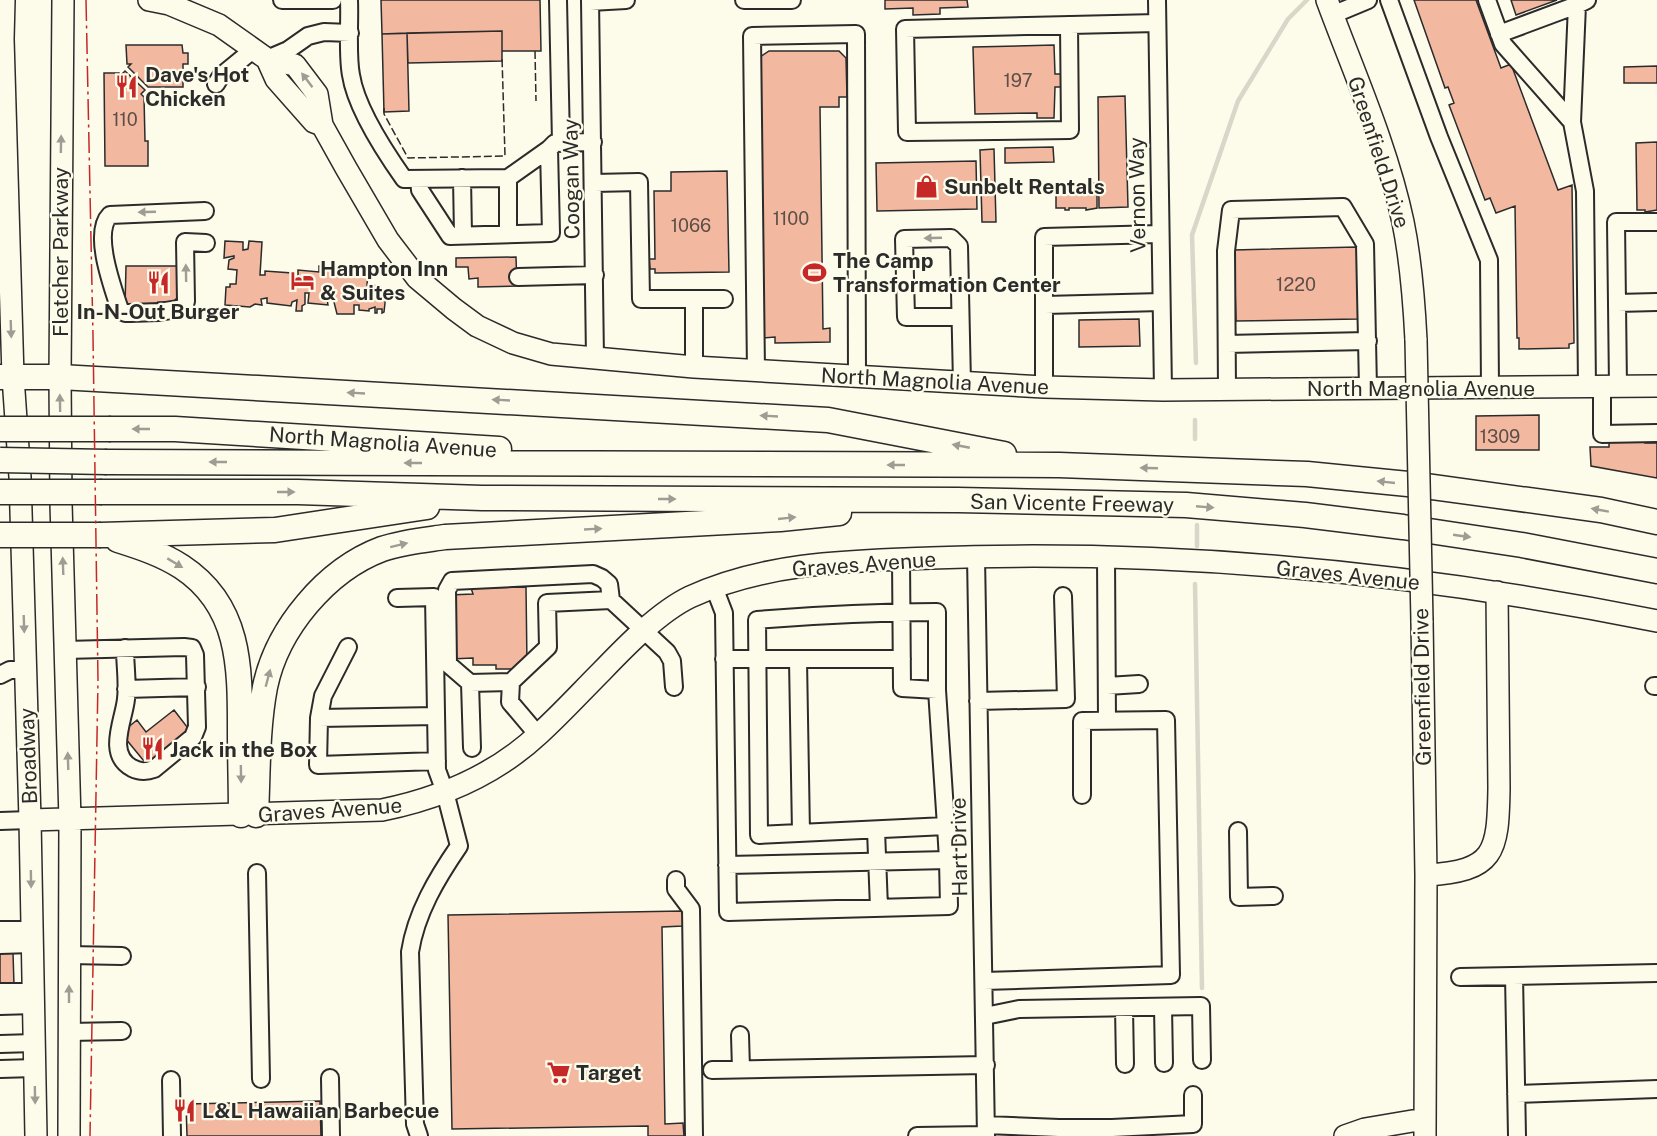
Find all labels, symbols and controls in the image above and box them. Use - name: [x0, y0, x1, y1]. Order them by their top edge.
- place label: Dave's Hot Chicken: [145, 62, 249, 111]
- house number: 197: [1003, 70, 1033, 91]
- restaurant icon: Dave's Hot Chicken: [114, 73, 140, 99]
- one-way arrow: [301, 73, 313, 89]
- street label: Greenfield Drive: [1343, 73, 1415, 231]
- house number: 110: [112, 109, 138, 130]
- street label: Coogan Way: [557, 118, 585, 240]
- one-way arrow: [56, 135, 66, 154]
- street label: Vernon Way: [1123, 137, 1151, 253]
- street label: Fletcher Parkway: [48, 167, 73, 337]
- shop icon: Sunbelt Rentals: [913, 173, 939, 199]
- place label: Sunbelt Rentals: [944, 174, 1105, 199]
- one-way arrow: [137, 208, 156, 217]
- house number: 1100: [773, 208, 809, 229]
- house number: 1066: [671, 215, 711, 236]
- one-way arrow: [923, 234, 942, 243]
- place label: The Camp Transformation Center: [833, 248, 1061, 297]
- place label: Hampton Inn & Suites: [320, 256, 448, 305]
- sports icon: The Camp Transformation Center: [802, 259, 828, 285]
- one-way arrow: [181, 263, 191, 282]
- hotel icon: Hampton Inn & Suites: [289, 267, 315, 293]
- restaurant icon: In-N-Out Burger: [145, 270, 171, 296]
- house number: 1220: [1276, 274, 1316, 295]
- place label: In-N-Out Burger: [77, 299, 240, 324]
- one-way arrow: [7, 319, 16, 338]
- street label: North Magnolia Avenue: [820, 363, 1050, 399]
- street label: North Magnolia Avenue: [1307, 376, 1535, 401]
- one-way arrow: [346, 388, 365, 397]
- one-way arrow: [55, 393, 65, 412]
- one-way arrow: [491, 396, 510, 405]
- one-way arrow: [759, 411, 778, 421]
- street label: North Magnolia Avenue: [268, 422, 498, 462]
- one-way arrow: [131, 424, 150, 434]
- house number: 1309: [1480, 426, 1520, 447]
- one-way arrow: [951, 441, 970, 450]
- one-way arrow: [208, 457, 227, 467]
- one-way arrow: [403, 458, 422, 468]
- one-way arrow: [886, 460, 905, 470]
- one-way arrow: [1140, 463, 1159, 473]
- one-way arrow: [1376, 477, 1395, 486]
- one-way arrow: [277, 487, 296, 497]
- street label: San Vicente Freeway: [970, 489, 1174, 517]
- one-way arrow: [657, 494, 676, 504]
- one-way arrow: [1196, 502, 1215, 512]
- one-way arrow: [1590, 505, 1609, 514]
- one-way arrow: [778, 513, 797, 523]
- one-way arrow: [583, 524, 602, 533]
- one-way arrow: [1452, 531, 1471, 540]
- one-way arrow: [389, 539, 408, 549]
- street label: Graves Avenue: [791, 546, 937, 582]
- street label: Graves Avenue: [1275, 555, 1421, 595]
- one-way arrow: [58, 557, 67, 576]
- one-way arrow: [167, 558, 183, 569]
- street label: Greenfield Drive: [1408, 608, 1436, 766]
- one-way arrow: [19, 615, 29, 634]
- one-way arrow: [264, 669, 273, 687]
- street label: Broadway: [14, 707, 42, 805]
- restaurant icon: Jack in the Box: [139, 736, 165, 762]
- place label: Jack in the Box: [170, 737, 318, 762]
- one-way arrow: [63, 752, 73, 771]
- one-way arrow: [236, 765, 246, 784]
- street label: Graves Avenue: [257, 792, 403, 828]
- street label: Hart Drive: [946, 797, 972, 897]
- one-way arrow: [26, 869, 36, 888]
- one-way arrow: [64, 984, 74, 1003]
- supermarket icon: Target: [545, 1059, 571, 1085]
- place label: Target: [576, 1060, 641, 1085]
- one-way arrow: [31, 1085, 40, 1104]
- restaurant icon: L&L Hawaiian Barbecue: [171, 1097, 197, 1123]
- place label: L&L Hawaiian Barbecue: [202, 1098, 439, 1123]

